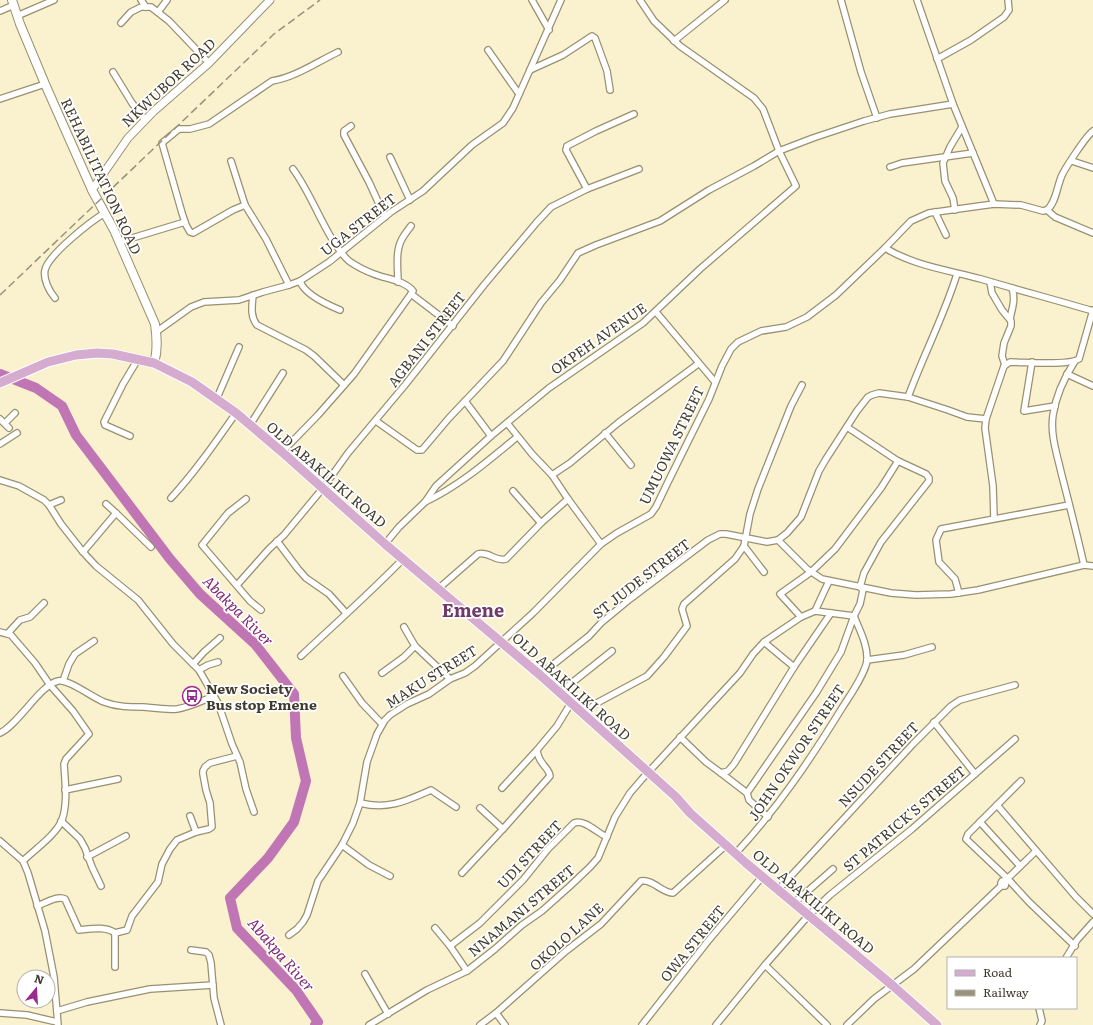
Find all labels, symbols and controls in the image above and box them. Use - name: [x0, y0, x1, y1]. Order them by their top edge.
- street label: NKWUBOR ROAD: [117, 33, 220, 131]
- street label: REHABILITATION ROAD: [57, 95, 147, 258]
- street label: UGA STREET: [316, 188, 400, 260]
- street label: AGBANI STREET: [382, 287, 470, 391]
- street label: OKPEH AVENUE: [546, 297, 650, 379]
- street label: UMUOWA STREET: [634, 382, 708, 508]
- street label: OLD ABAKILIKI ROAD: [263, 416, 392, 532]
- street label: ST JUDE STREET: [588, 533, 694, 623]
- water label: Abakpa River: [198, 569, 280, 651]
- district label: Emene: [442, 596, 504, 623]
- street label: OLD ABAKILIKI ROAD: [508, 627, 636, 745]
- street label: MAKU STREET: [381, 640, 481, 712]
- place label: New Society Bus stop Emene: [206, 678, 317, 714]
- street label: JOHN OKWOR STREET: [743, 680, 849, 824]
- bus stop icon: New Society Bus stop Emene: [181, 685, 203, 707]
- street label: NSUDE STREET: [833, 717, 923, 811]
- street label: ST PATRICK'S STREET: [838, 761, 970, 875]
- street label: UDI STREET: [492, 815, 566, 893]
- street label: OLD ABAKILIKI ROAD: [749, 844, 879, 958]
- street label: NNAMANI STREET: [463, 859, 579, 961]
- street label: OKOLO LANE: [525, 897, 607, 975]
- street label: OWA STREET: [655, 900, 729, 986]
- water label: Abakpa River: [243, 912, 321, 996]
- legend: [947, 957, 1077, 1009]
- text: Road: [983, 963, 1013, 981]
- north arrow: [16, 969, 56, 1009]
- text: N: [33, 970, 46, 988]
- text: Railway: [983, 983, 1029, 1001]

